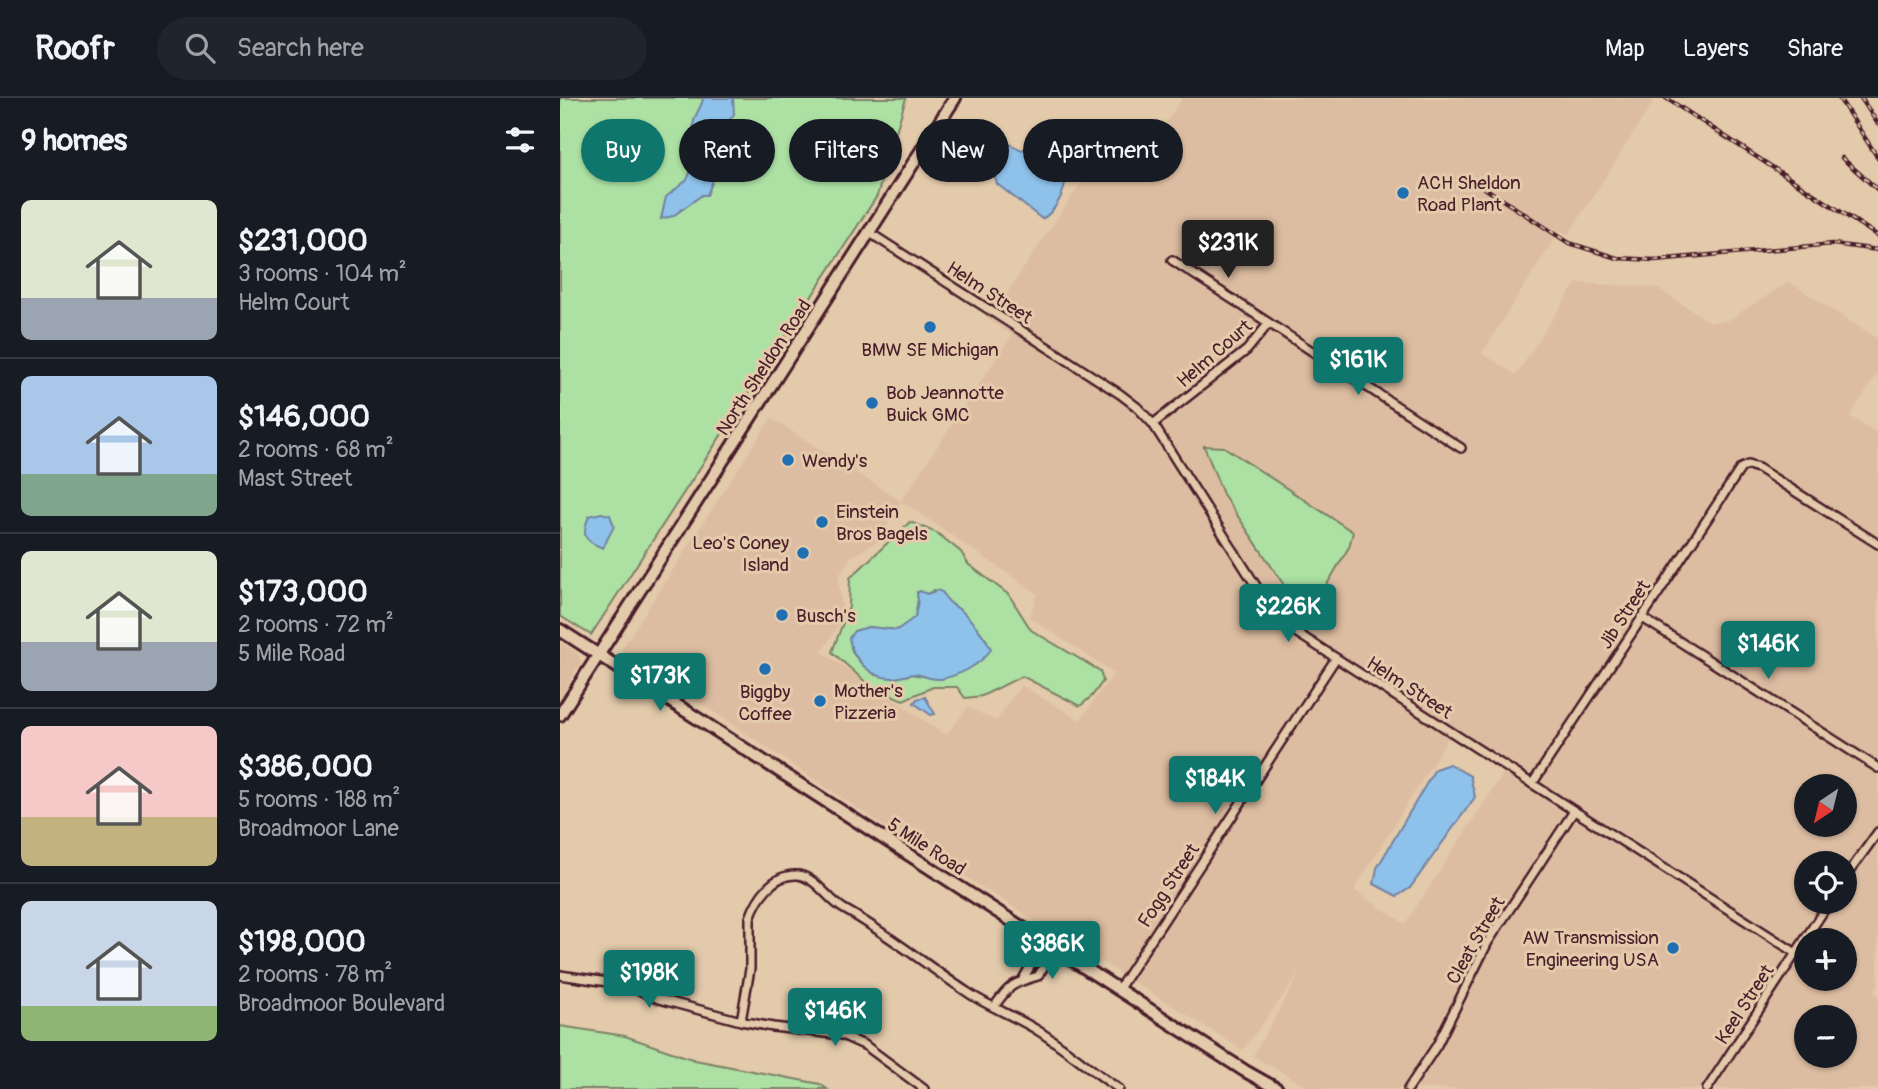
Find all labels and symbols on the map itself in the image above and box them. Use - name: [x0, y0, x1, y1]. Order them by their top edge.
- place label: ACH Sheldon Road Plant: [1417, 171, 1521, 217]
- marker: ACH Sheldon Road Plant: [1395, 185, 1411, 201]
- pin: $231K: [1179, 220, 1277, 280]
- street label: Helm Street: [942, 256, 1037, 330]
- street label: North Sheldon Road: [711, 295, 817, 440]
- street label: Helm Court: [1172, 314, 1258, 393]
- marker: BMW SE Michigan: [922, 319, 938, 335]
- place label: BMW SE Michigan: [861, 338, 999, 362]
- pin: $161K: [1309, 338, 1407, 397]
- place label: Bob Jeannotte Buick GMC: [886, 381, 1005, 427]
- marker: Bob Jeannotte Buick GMC: [864, 395, 880, 411]
- place label: Wendy's: [802, 449, 868, 473]
- marker: Wendy's: [780, 452, 796, 468]
- place label: Einstein Bros Bagels: [836, 500, 928, 546]
- marker: Einstein Bros Bagels: [814, 514, 830, 530]
- place label: Leo's Coney Island: [692, 531, 789, 577]
- marker: Leo's Coney Island: [795, 545, 811, 561]
- street label: Jib Street: [1594, 575, 1656, 654]
- pin: $226K: [1239, 584, 1337, 644]
- place label: Busch's: [796, 604, 856, 628]
- marker: Busch's: [774, 607, 790, 623]
- pin: $146K: [1719, 622, 1817, 681]
- street label: Helm Street: [1362, 651, 1457, 725]
- pin: $173K: [611, 654, 709, 713]
- marker: Biggby Coffee: [757, 661, 773, 677]
- place label: Mother's Pizzeria: [834, 679, 903, 725]
- place label: Biggby Coffee: [738, 680, 792, 726]
- marker: Mother's Pizzeria: [812, 693, 828, 709]
- pin: $184K: [1166, 756, 1264, 816]
- north arrow: [1794, 774, 1857, 836]
- street label: 5 Mile Road: [883, 813, 970, 881]
- street label: Fogg Street: [1133, 839, 1205, 932]
- street label: Cleat Street: [1441, 892, 1511, 989]
- pin: $386K: [1003, 922, 1101, 981]
- place label: AW Transmission Engineering USA: [1522, 926, 1659, 972]
- marker: AW Transmission Engineering USA: [1665, 940, 1681, 956]
- pin: $198K: [600, 950, 698, 1010]
- street label: Keel Street: [1710, 960, 1780, 1049]
- pin: $146K: [786, 988, 884, 1048]

